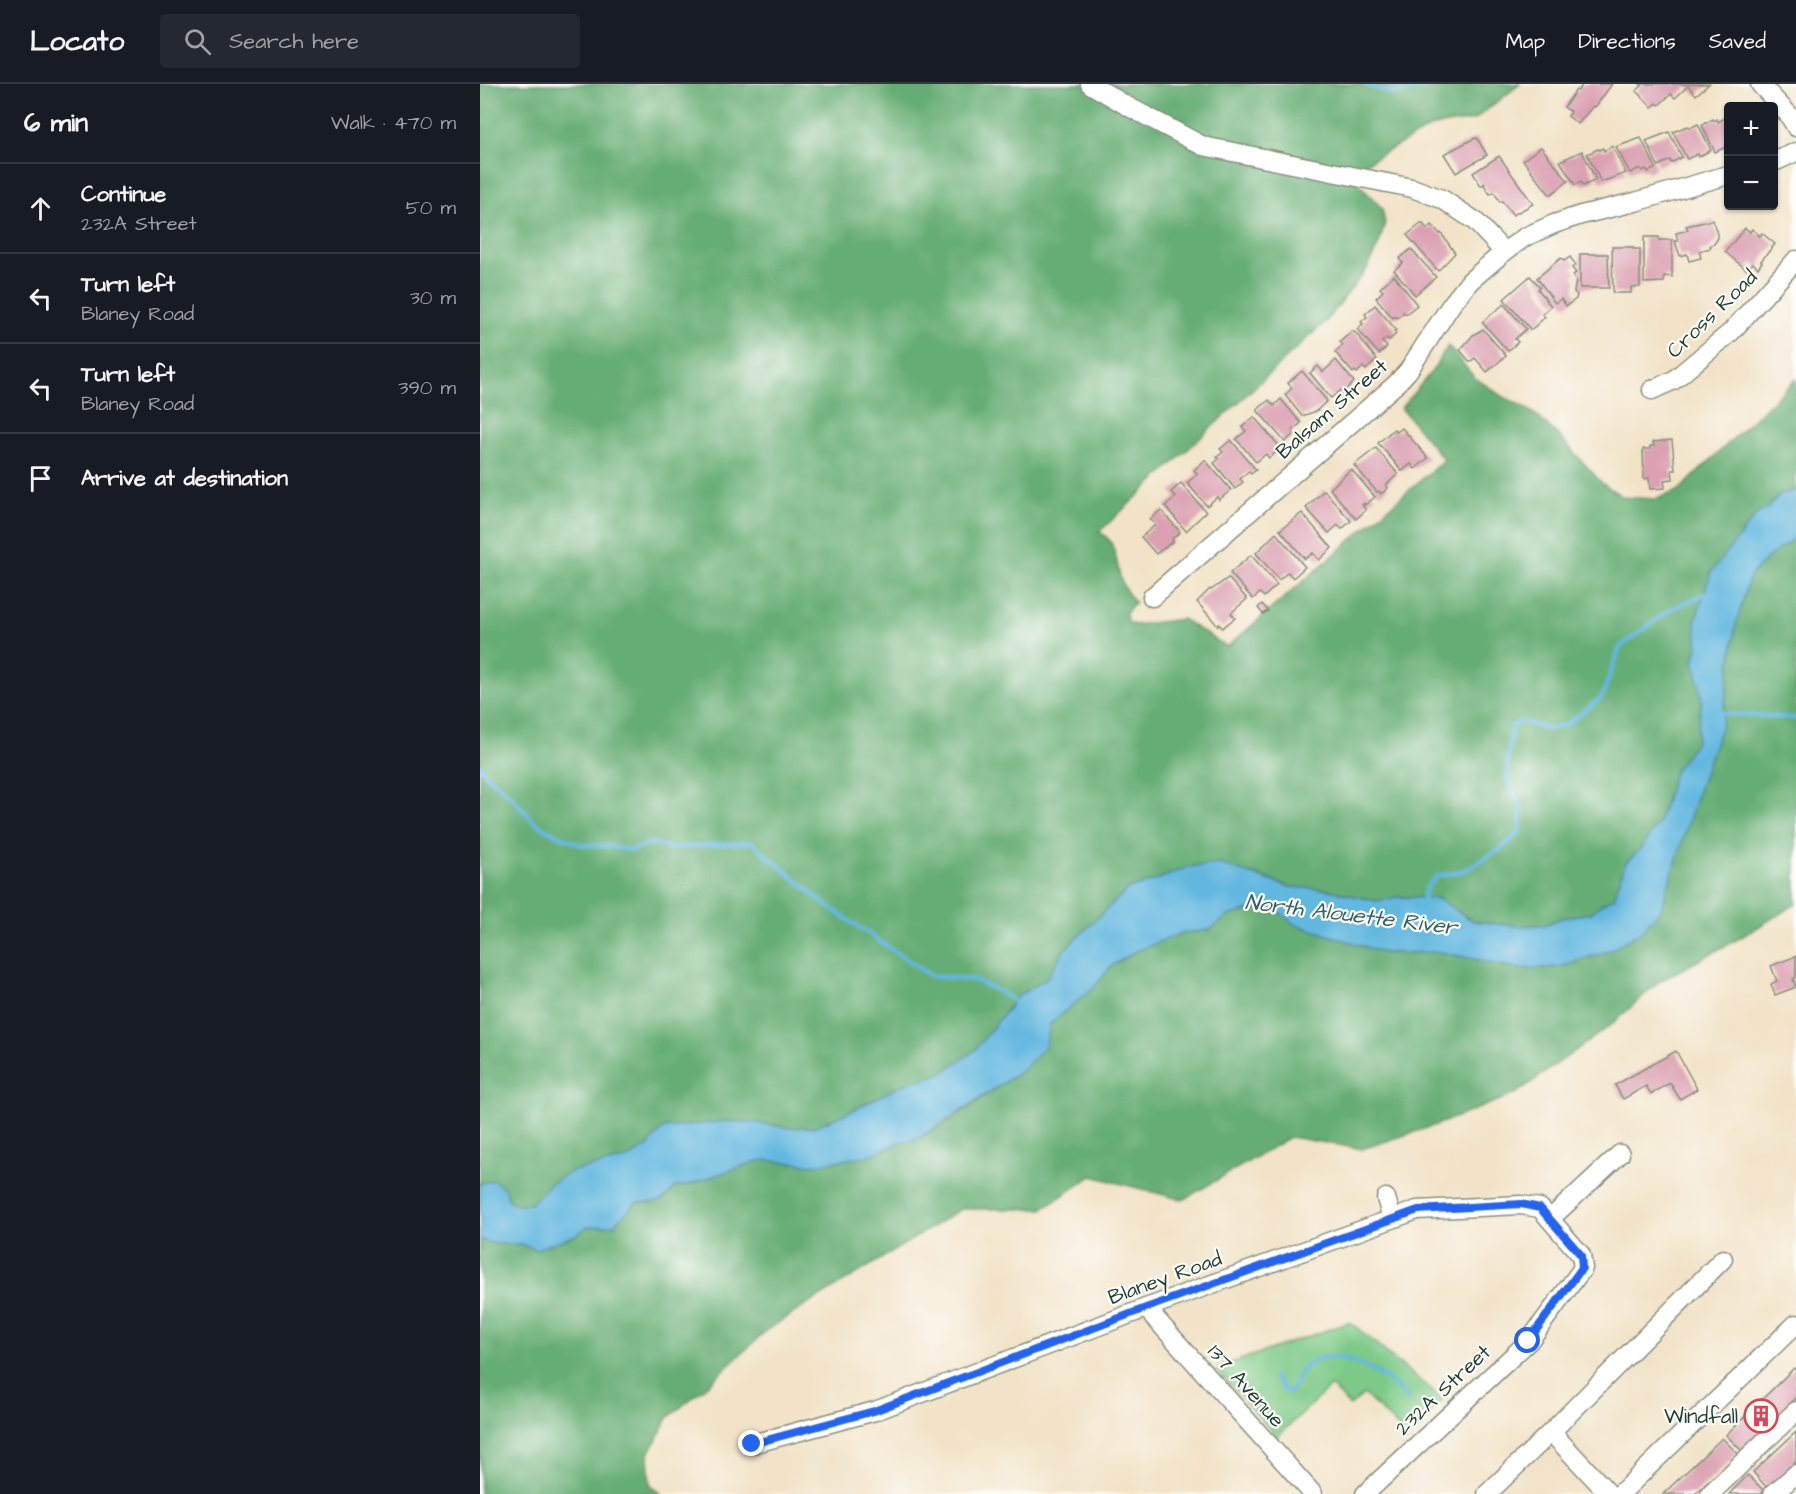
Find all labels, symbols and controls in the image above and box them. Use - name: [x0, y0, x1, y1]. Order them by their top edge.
- search box: [160, 14, 580, 68]
- text: Locato: [30, 22, 124, 61]
- icon: search: [181, 25, 214, 58]
- text: Search here: [229, 26, 359, 57]
- text: Map: [1505, 27, 1545, 56]
- text: Directions: [1578, 27, 1676, 56]
- text: Saved: [1709, 27, 1766, 56]
- map controls: [1724, 102, 1778, 210]
- button: +: [1724, 102, 1778, 156]
- text: 6 min: [24, 105, 88, 141]
- text: Walk · 470 m: [331, 109, 456, 137]
- button: −: [1724, 156, 1778, 210]
- text: Continue: [81, 179, 166, 210]
- icon: ahead: [24, 192, 57, 225]
- text: 50 m: [406, 194, 456, 222]
- text: 232A Street: [81, 210, 197, 238]
- street label: Cross Road: [1660, 263, 1764, 365]
- text: Turn left: [81, 269, 175, 300]
- icon: left: [24, 282, 57, 315]
- text: 30 m: [410, 284, 456, 312]
- text: Blaney Road: [81, 300, 194, 328]
- street label: Balsam Street: [1270, 352, 1395, 466]
- text: Turn left: [81, 359, 175, 390]
- icon: left: [24, 372, 57, 405]
- text: 390 m: [398, 374, 456, 402]
- text: Blaney Road: [81, 390, 194, 418]
- icon: arrive: [24, 462, 57, 495]
- text: Arrive at destination: [81, 463, 288, 494]
- water label: North Alouette River: [1243, 887, 1461, 944]
- street label: Blaney Road: [1104, 1244, 1227, 1314]
- route start: [1514, 1327, 1540, 1353]
- street label: 137 Avenue: [1201, 1338, 1291, 1434]
- street label: 232A Street: [1389, 1338, 1498, 1442]
- building icon: Windfall: [1743, 1398, 1779, 1434]
- place label: Windfall: [1664, 1402, 1738, 1431]
- route end: [738, 1430, 764, 1456]

